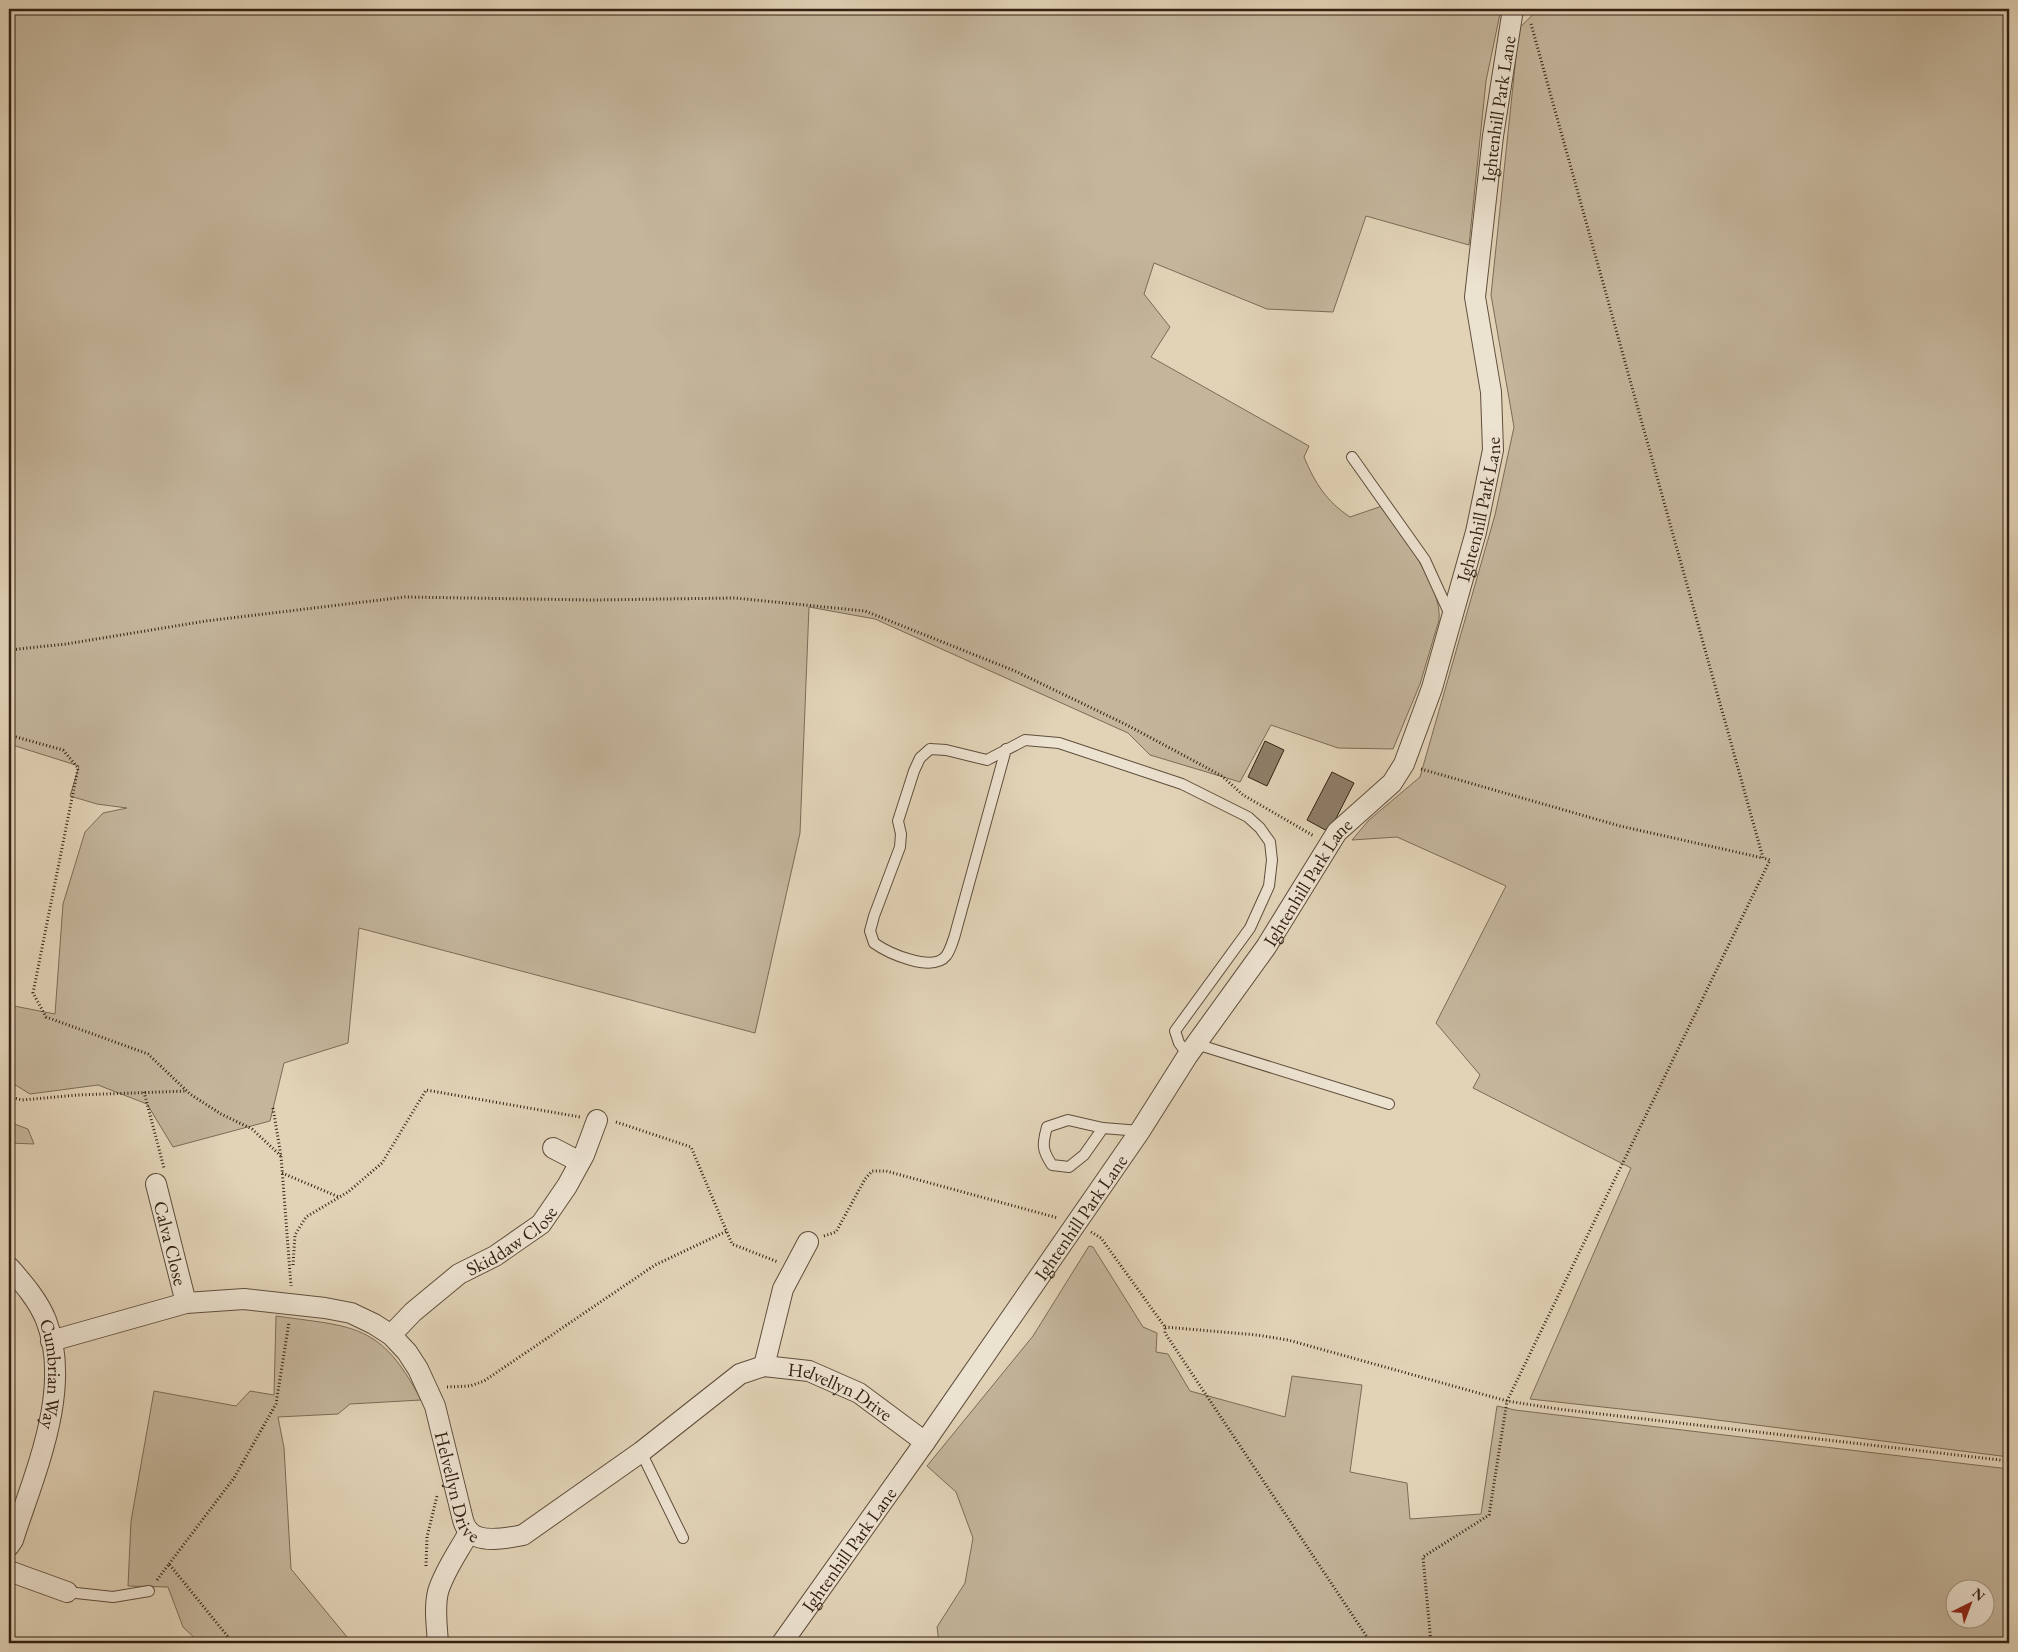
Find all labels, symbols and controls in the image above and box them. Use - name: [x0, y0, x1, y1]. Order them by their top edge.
- street label: Ightenhill Park Lane: [1476, 34, 1522, 183]
- street label: Ightenhill Park Lane: [1451, 437, 1506, 585]
- street label: Ightenhill Park Lane: [1257, 812, 1357, 951]
- street label: Ightenhill Park Lane: [1029, 1150, 1133, 1285]
- street label: Calva Close: [148, 1198, 193, 1288]
- street label: Skiddaw Close: [462, 1201, 563, 1282]
- street label: Cumbrian Way: [34, 1315, 67, 1433]
- street label: Helvellyn Drive: [787, 1357, 897, 1427]
- street label: Helvellyn Drive: [429, 1429, 483, 1549]
- street label: Ightenhill Park Lane: [796, 1482, 902, 1617]
- north arrow: [1946, 1580, 1996, 1630]
- text: N: [1968, 1584, 1989, 1605]

